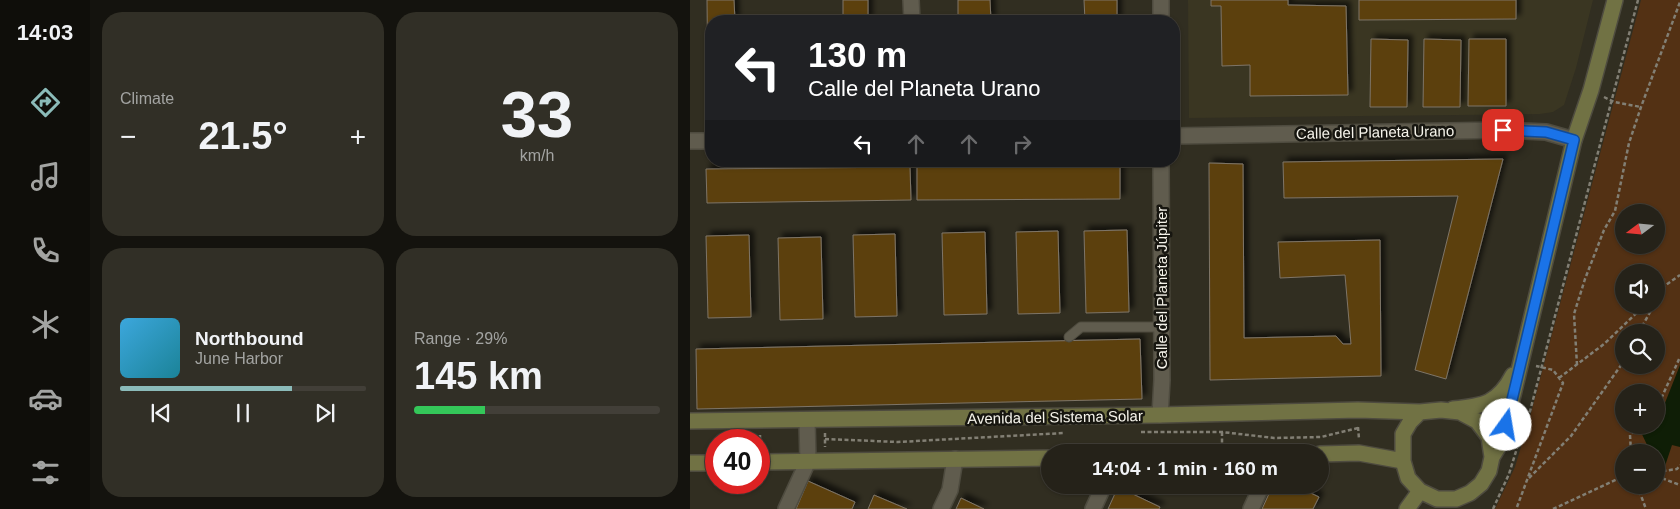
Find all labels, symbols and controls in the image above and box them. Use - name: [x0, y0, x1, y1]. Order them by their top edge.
- text: 14:03: [17, 20, 73, 45]
- icon: left: [725, 35, 790, 100]
- text: 130 m: [808, 35, 907, 74]
- text: Calle del Planeta Urano: [808, 76, 1040, 101]
- text: 33: [501, 78, 573, 151]
- icon: directions: [28, 85, 63, 120]
- text: Climate: [120, 90, 174, 107]
- pin: [1482, 109, 1524, 151]
- text: 21.5°: [198, 115, 288, 157]
- icon: arrive: [1489, 116, 1517, 144]
- text: −: [120, 121, 136, 152]
- text: +: [350, 121, 366, 152]
- street label: Calle del Planeta Urano: [1296, 122, 1454, 142]
- icon: left: [849, 130, 877, 158]
- icon: ahead: [902, 130, 930, 158]
- icon: ahead: [955, 130, 983, 158]
- icon: right: [1008, 130, 1036, 158]
- text: km/h: [520, 147, 554, 164]
- icon: music: [28, 159, 63, 194]
- north arrow: [1615, 204, 1665, 254]
- map controls: [1615, 204, 1665, 494]
- street label: Calle del Planeta Júpiter: [1153, 207, 1170, 369]
- icon: phone: [28, 233, 63, 268]
- button: sound: [1615, 264, 1665, 314]
- icon: climate: [28, 307, 63, 342]
- button: search: [1615, 324, 1665, 374]
- text: Northbound: [195, 328, 304, 349]
- text: Range · 29%: [414, 330, 507, 347]
- text: June Harbor: [195, 350, 283, 367]
- text: 145 km: [414, 355, 543, 397]
- icon: car: [28, 381, 63, 416]
- button: +: [1615, 384, 1665, 434]
- position arrow: [1479, 398, 1531, 450]
- icon: previous: [147, 399, 175, 427]
- icon: pause: [229, 399, 257, 427]
- icon: next: [311, 399, 339, 427]
- street label: Avenida del Sistema Solar: [967, 407, 1143, 427]
- speed limit sign: 40: [705, 429, 770, 494]
- button: −: [1615, 444, 1665, 494]
- icon: filters: [28, 455, 63, 490]
- text: 14:04 · 1 min · 160 m: [1092, 458, 1278, 479]

